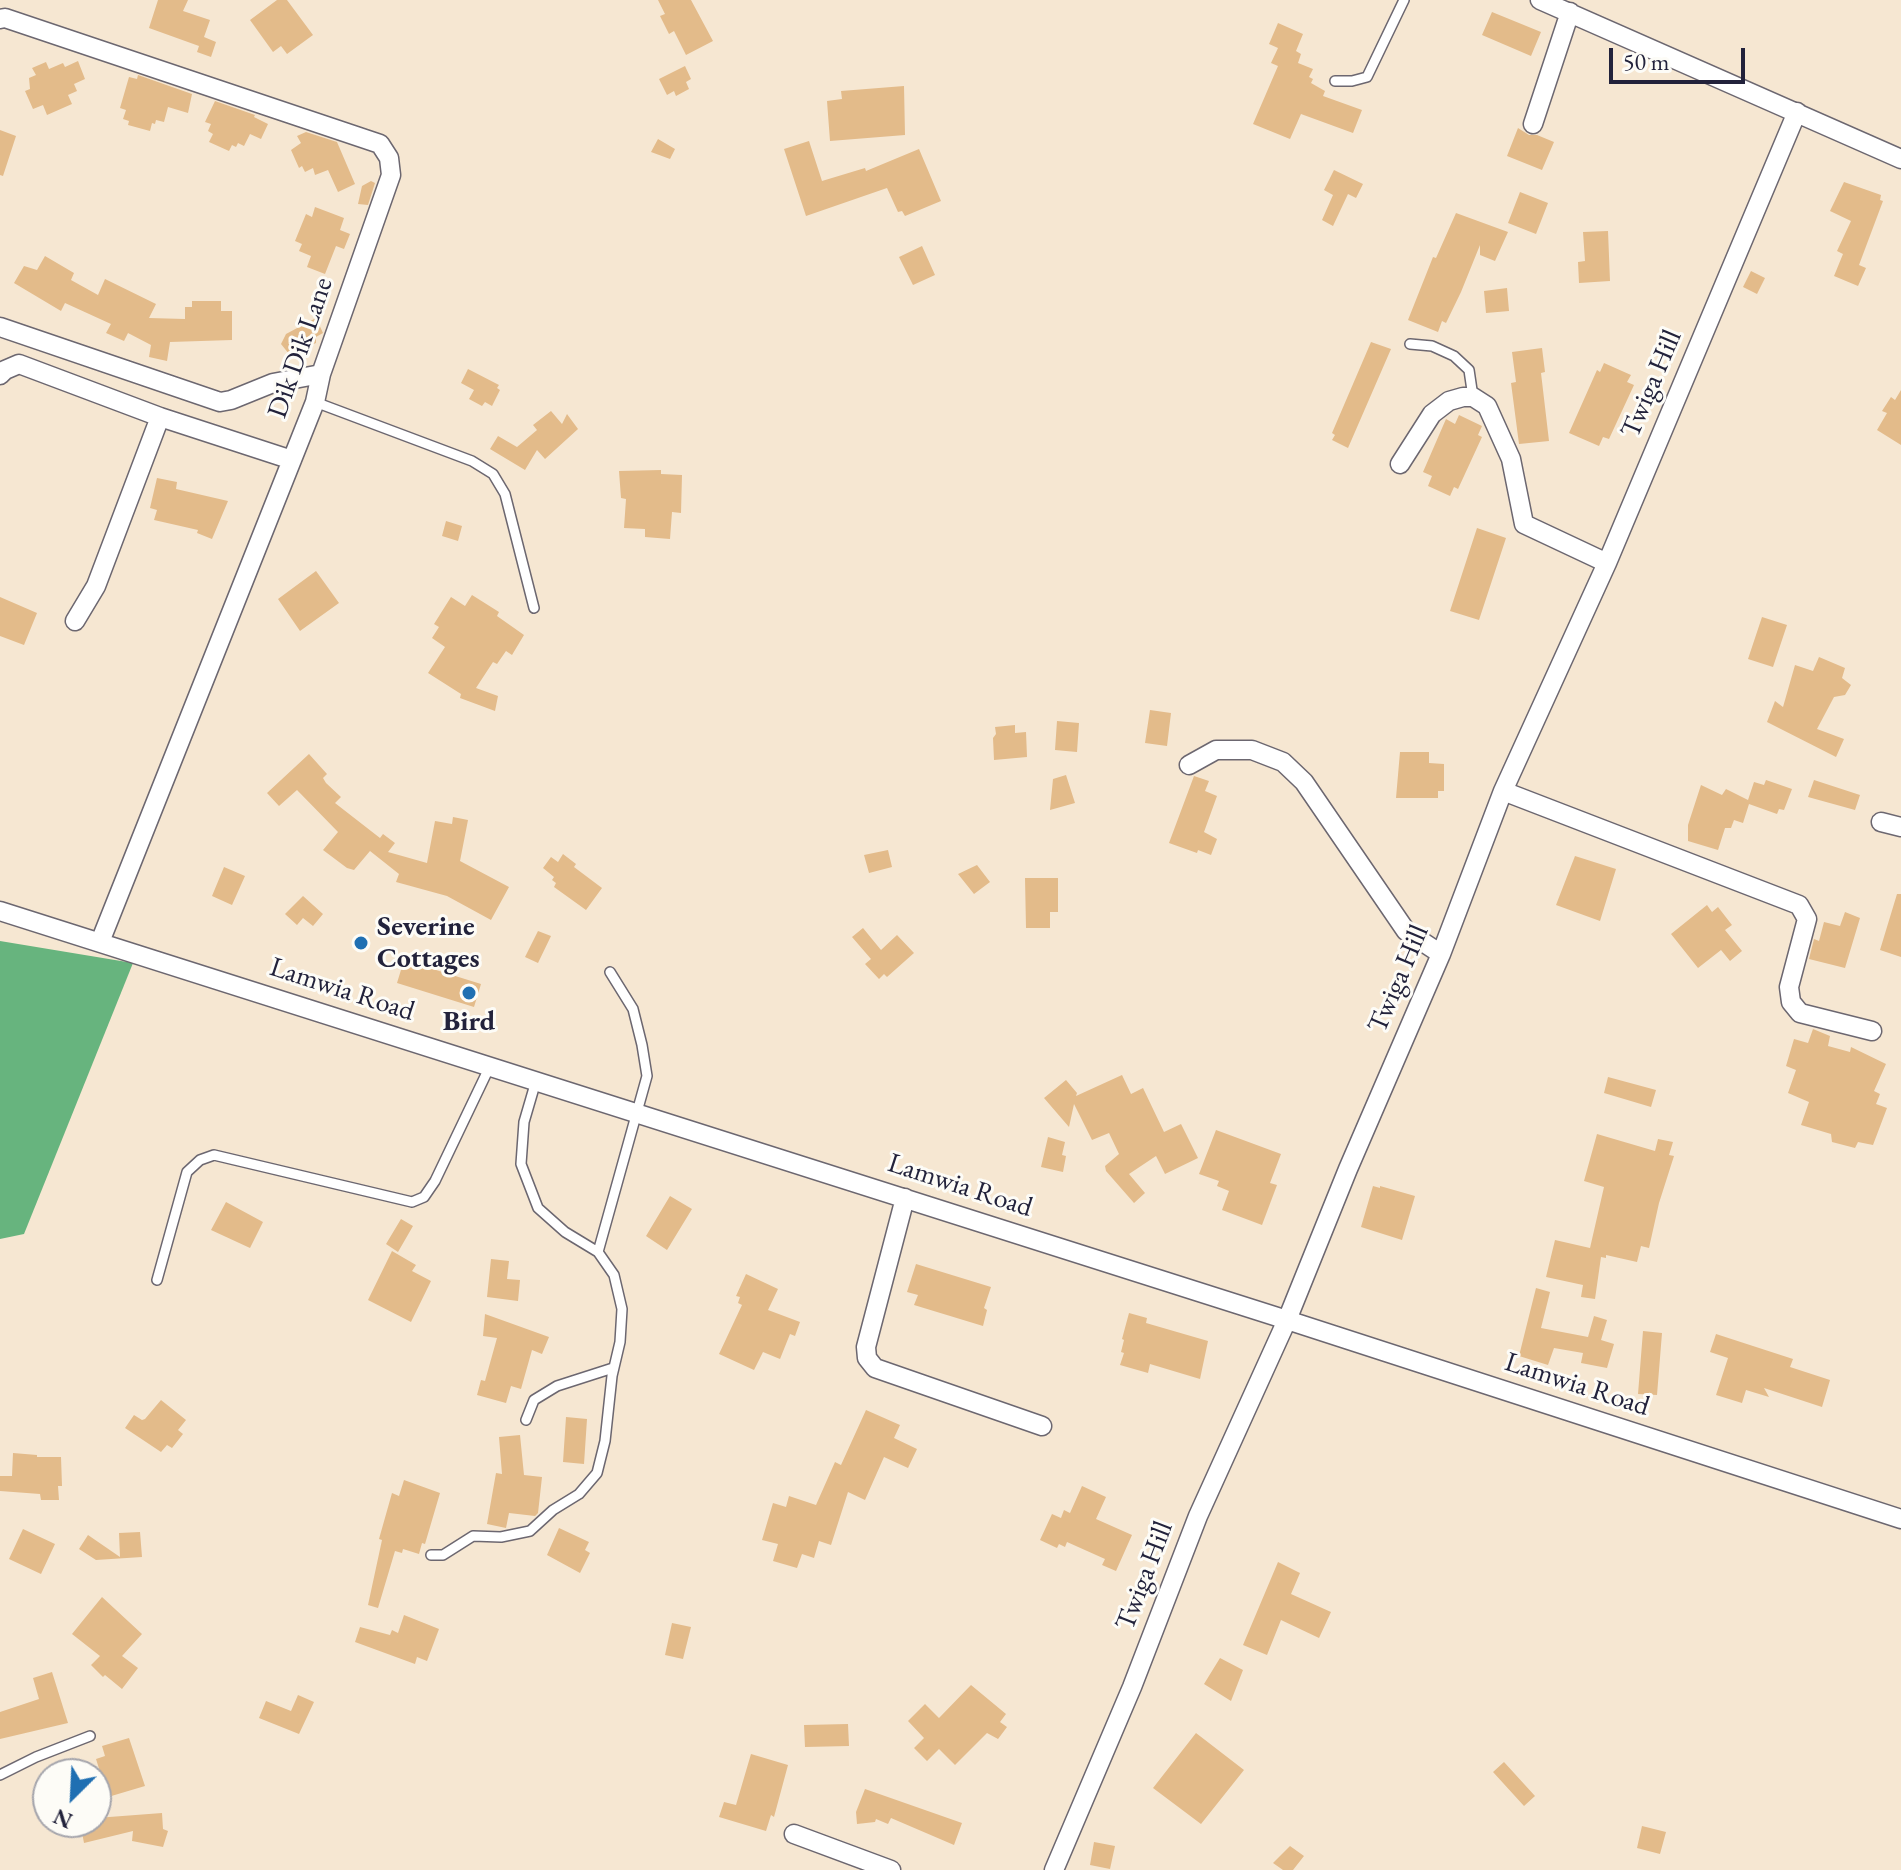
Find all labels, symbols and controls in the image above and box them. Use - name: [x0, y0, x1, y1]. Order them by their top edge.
- scale bar: [1613, 32, 1749, 82]
- text: 50 m: [1623, 46, 1670, 77]
- street label: Dik Dik Lane: [261, 273, 341, 423]
- street label: Twiga Hill: [1614, 325, 1690, 443]
- place label: Severine Cottages: [377, 910, 479, 976]
- street label: Twiga Hill: [1361, 920, 1437, 1038]
- marker: Severine Cottages: [352, 934, 370, 952]
- street label: Lamwia Road: [265, 951, 419, 1029]
- marker: Bird: [460, 984, 478, 1002]
- place label: Bird: [443, 1005, 495, 1039]
- street label: Lamwia Road: [883, 1147, 1037, 1225]
- street label: Lamwia Road: [1500, 1346, 1654, 1424]
- street label: Twiga Hill: [1109, 1517, 1181, 1635]
- north arrow: [32, 1758, 112, 1838]
- text: N: [49, 1802, 77, 1835]

